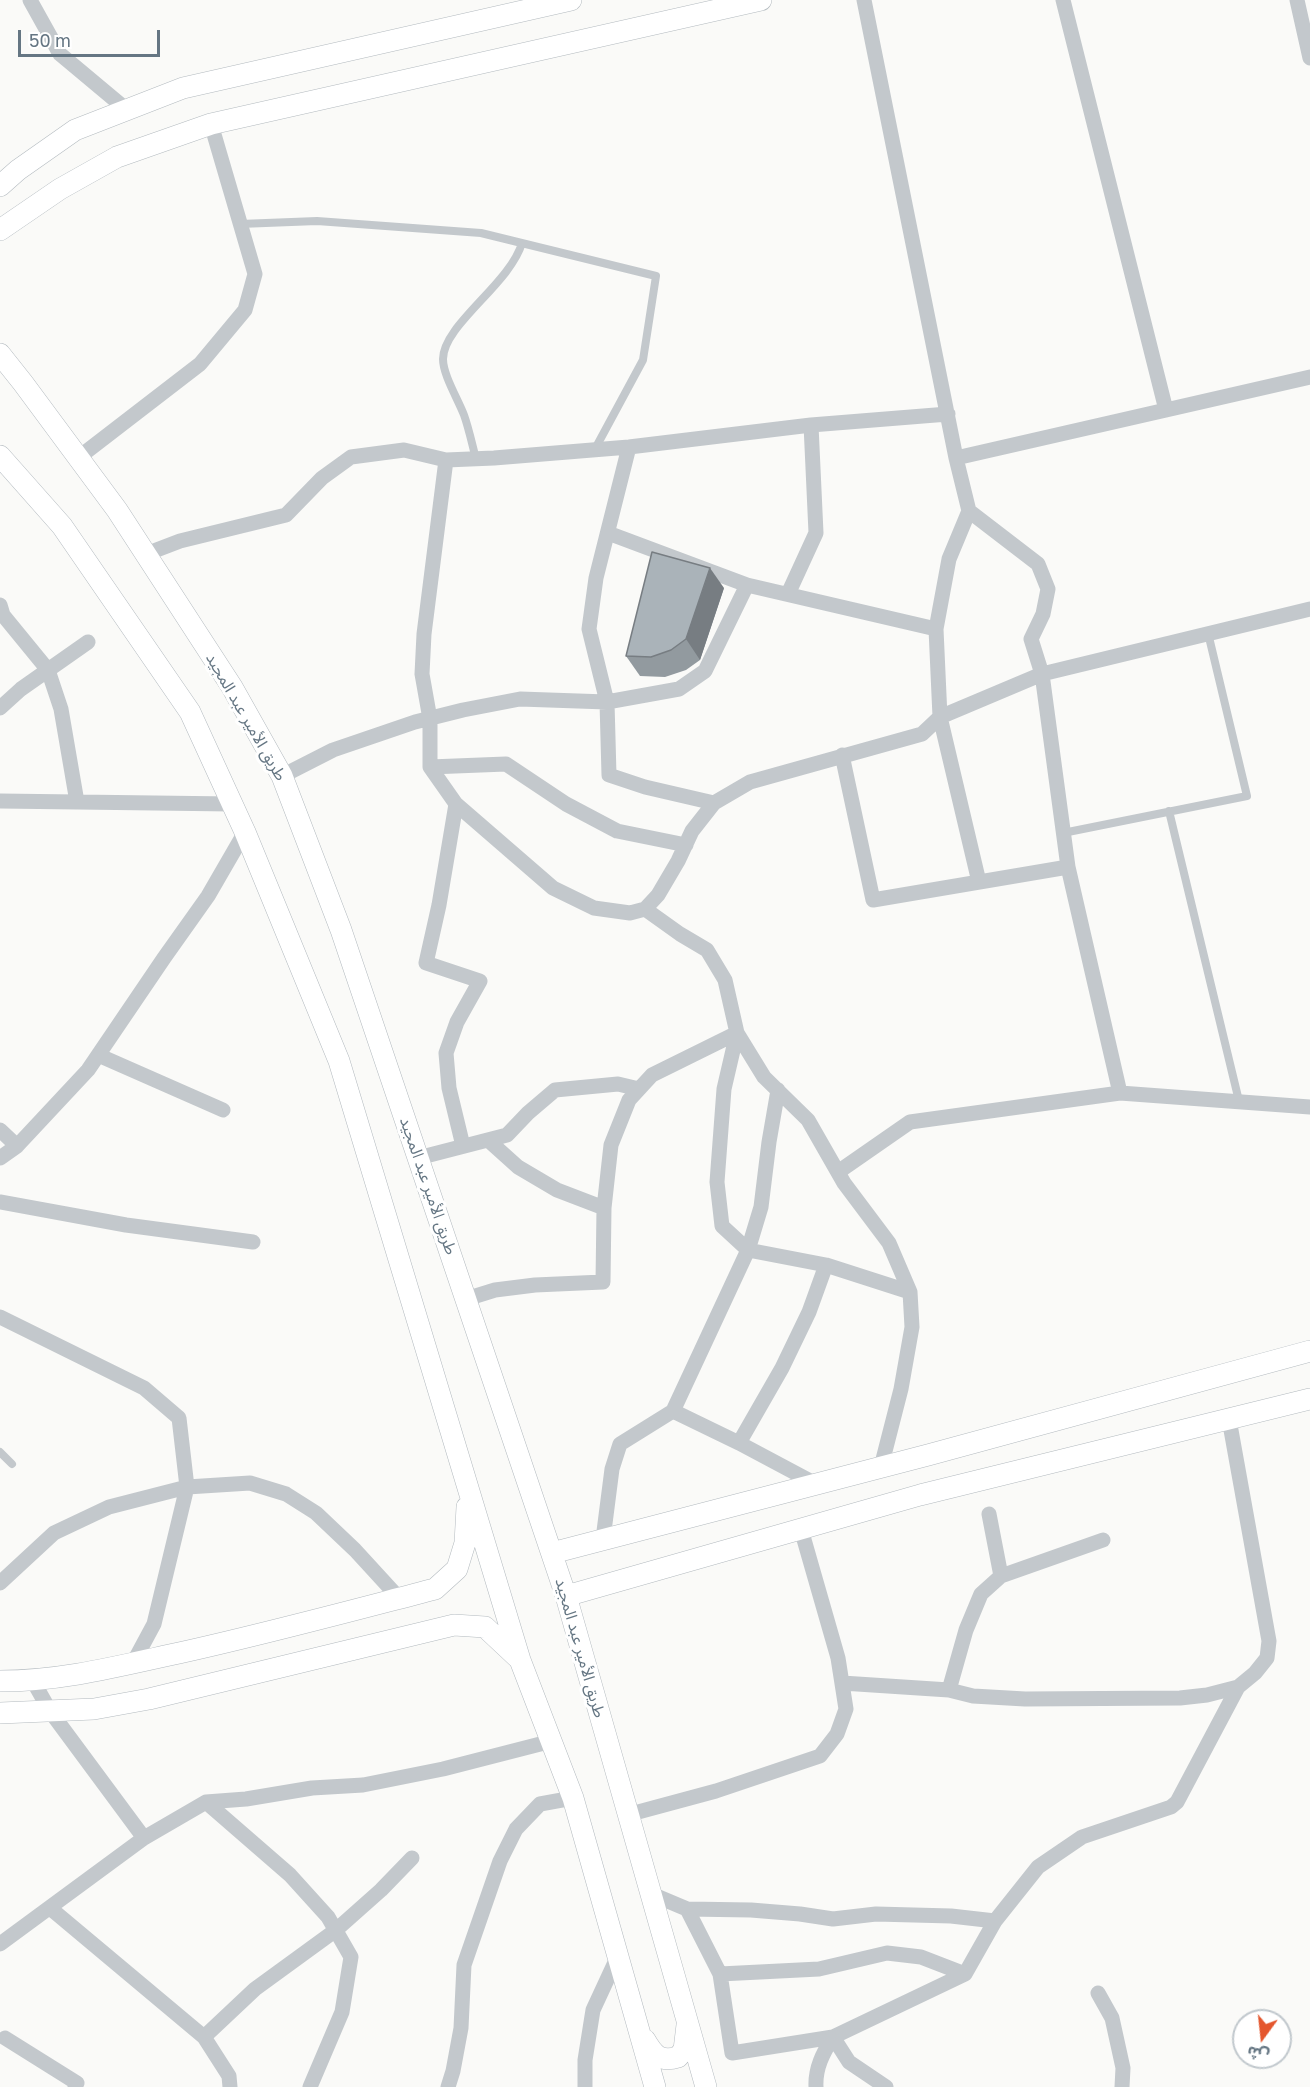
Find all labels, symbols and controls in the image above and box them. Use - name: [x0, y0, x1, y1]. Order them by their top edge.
- scale bar: [21, 18, 164, 56]
- text: 50 m: [29, 29, 71, 51]
- street label: طريق الأمير عبد المجيد: [202, 650, 290, 784]
- street label: طريق الأمير عبد المجيد: [395, 1115, 461, 1257]
- street label: طريق الأمير عبد المجيد: [551, 1576, 609, 1720]
- north arrow: [1232, 2009, 1292, 2069]
- text: ش: [1245, 2042, 1271, 2067]

